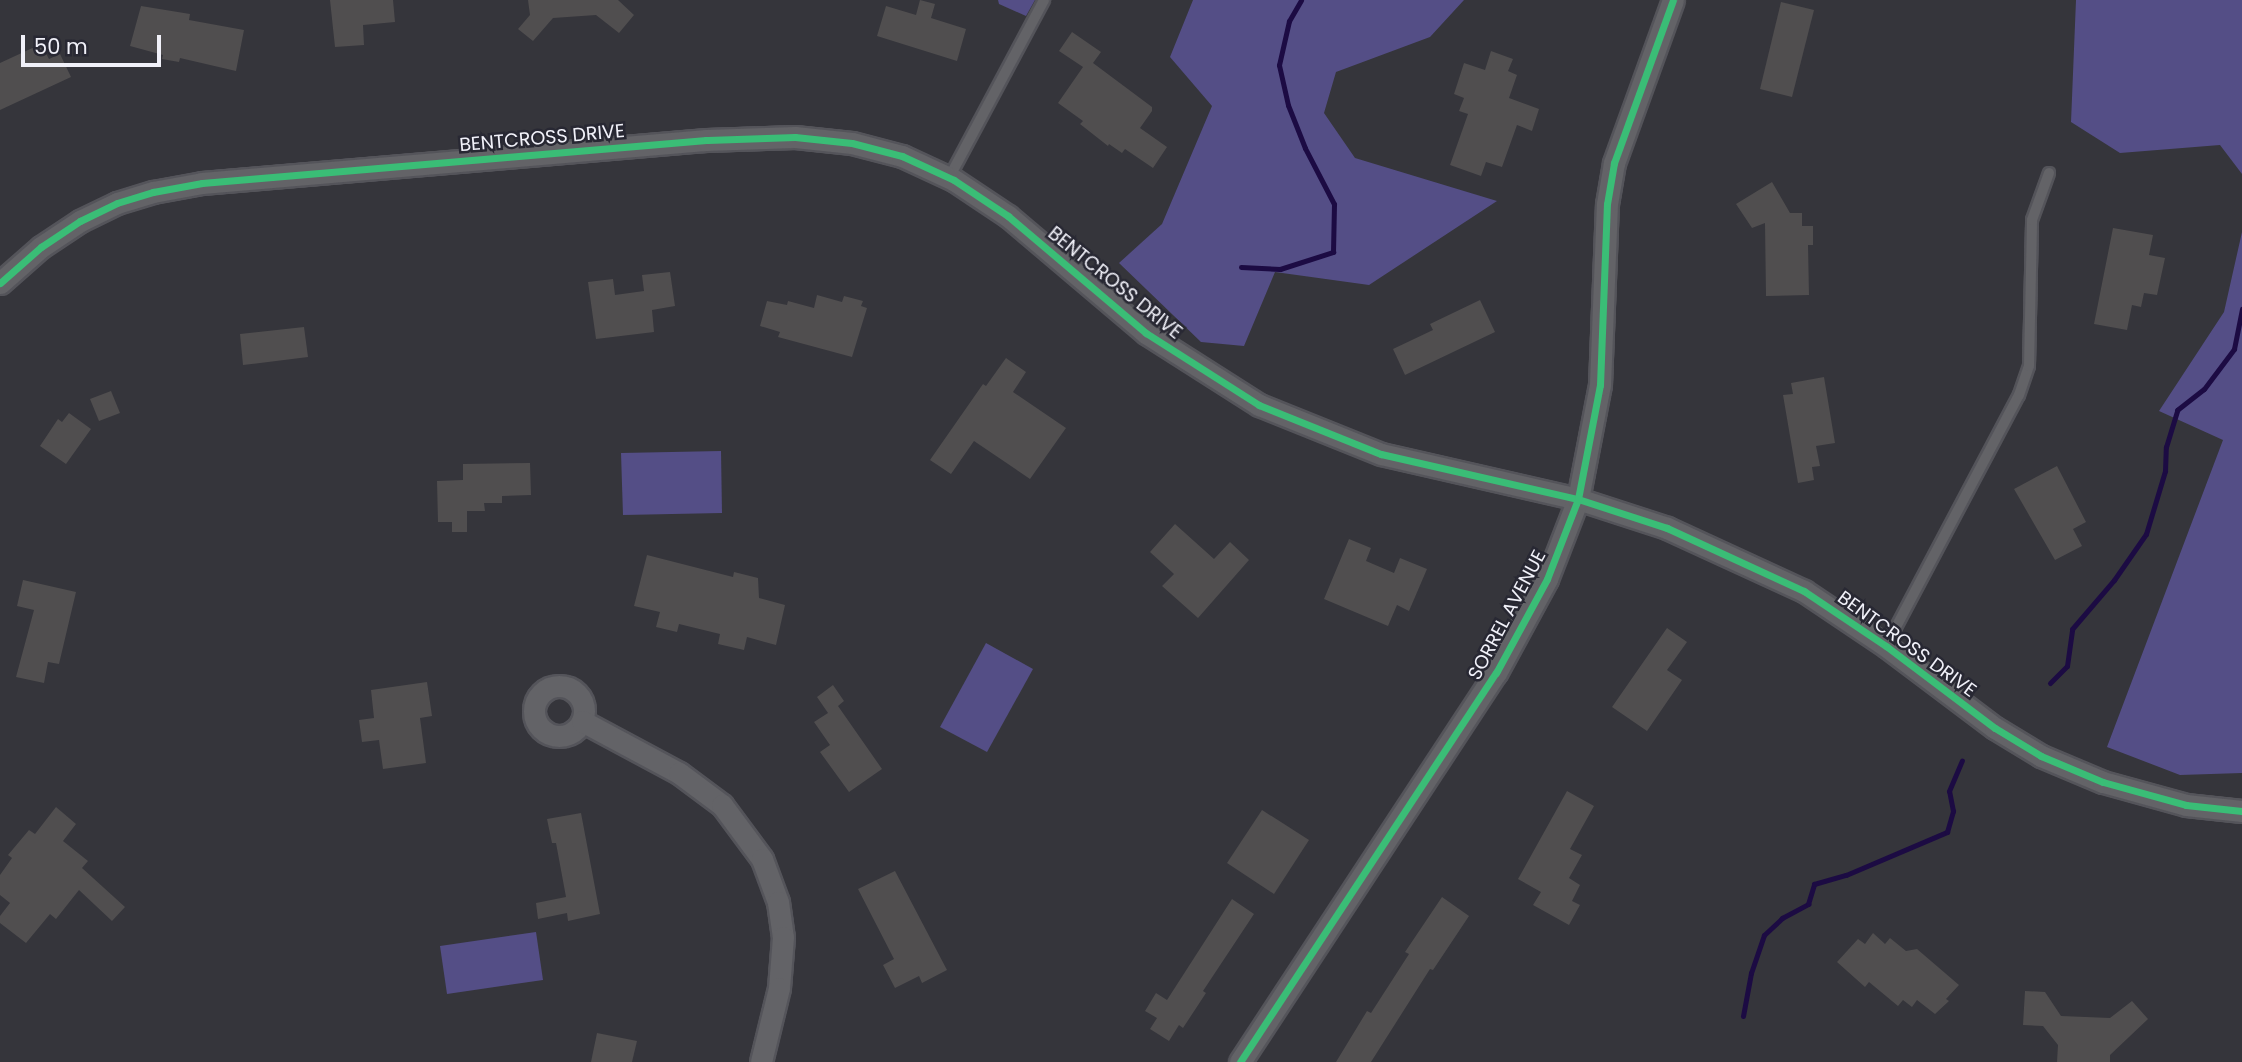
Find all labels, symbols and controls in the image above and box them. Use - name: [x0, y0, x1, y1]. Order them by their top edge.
- scale bar: [24, 21, 164, 65]
- text: 50 m: [34, 32, 88, 61]
- street label: BENTCROSS DRIVE: [458, 119, 626, 157]
- street label: BENTCROSS DRIVE: [1043, 222, 1187, 344]
- street label: SORREL AVENUE: [1463, 546, 1551, 684]
- street label: BENTCROSS DRIVE: [1833, 586, 1981, 702]

